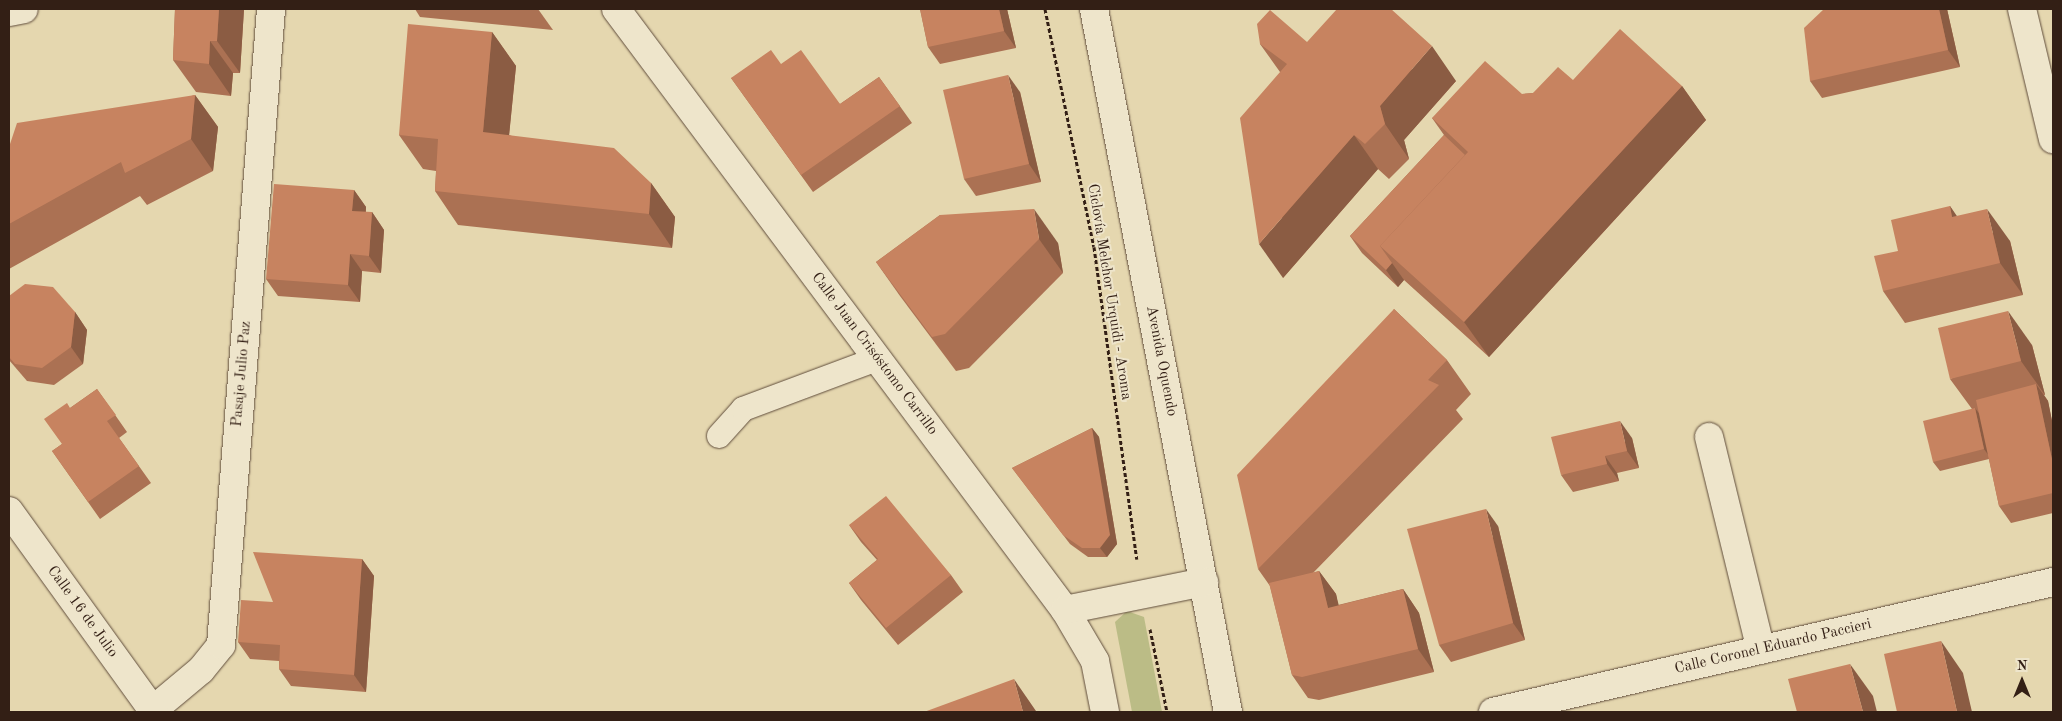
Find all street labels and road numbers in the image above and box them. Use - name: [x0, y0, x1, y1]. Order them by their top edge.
- street label: Ciclovía Melchor Urquidi - Aroma: [1083, 183, 1135, 401]
- street label: Calle Juan Crisóstomo Carrillo: [807, 269, 941, 439]
- street label: Avenida Oquendo: [1141, 304, 1181, 418]
- street label: Pasaje Julio Paz: [228, 320, 256, 428]
- street label: Calle 16 de Julio: [43, 563, 121, 661]
- street label: Calle Coronel Eduardo Paccieri: [1673, 616, 1873, 678]

